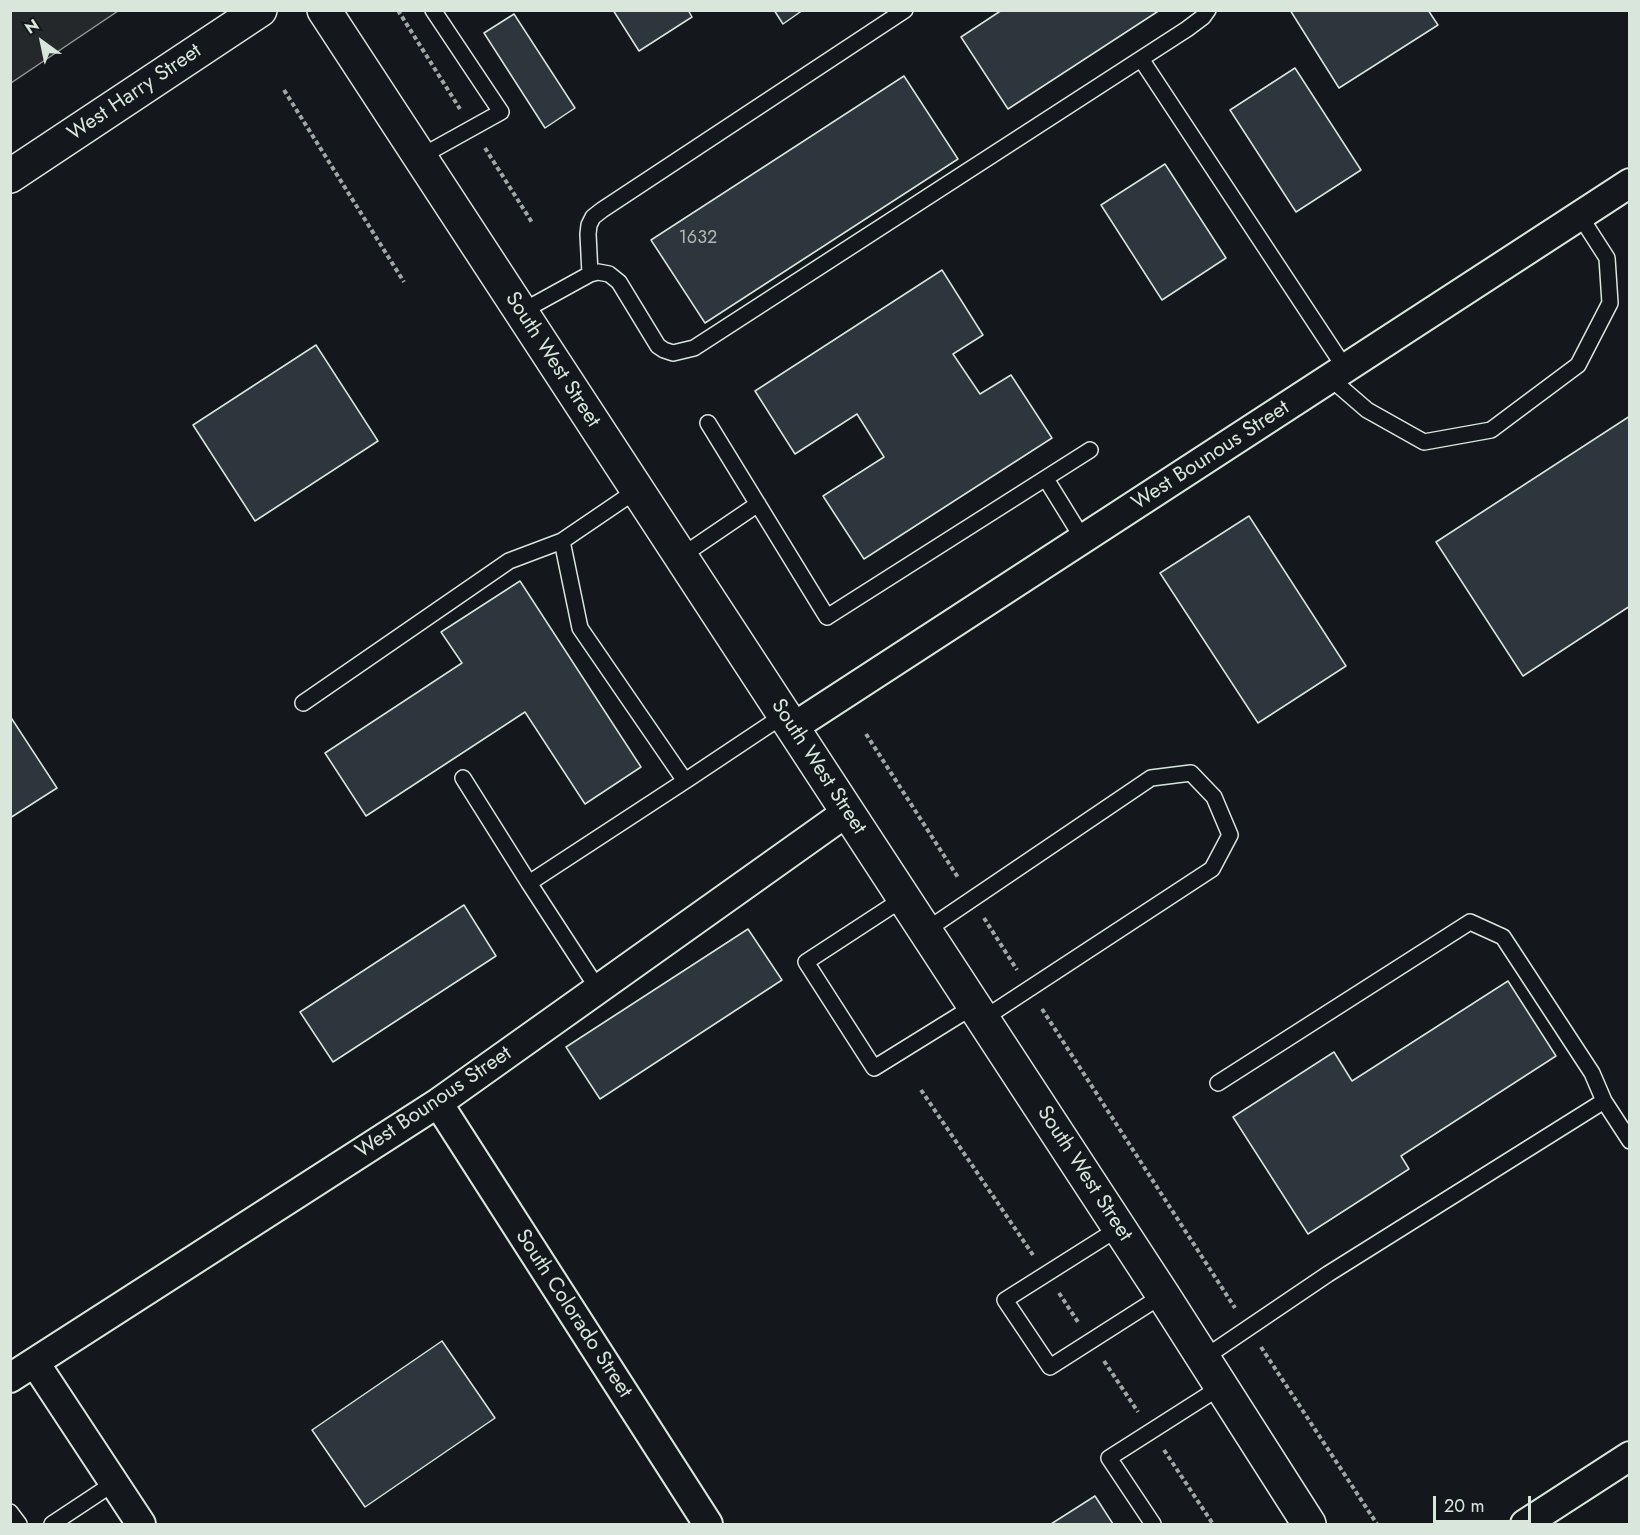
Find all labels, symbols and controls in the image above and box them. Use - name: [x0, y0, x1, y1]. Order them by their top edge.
- north arrow: [12, 12, 72, 72]
- text: N: [20, 13, 44, 40]
- street label: West Harry Street: [63, 39, 207, 147]
- house number: 1632: [679, 228, 717, 250]
- street label: South West Street: [499, 288, 605, 432]
- street label: West Bounous Street: [1128, 396, 1294, 516]
- street label: South West Street: [765, 695, 871, 839]
- street label: West Bounous Street: [351, 1042, 517, 1164]
- street label: South West Street: [1031, 1102, 1137, 1246]
- street label: South Colorado Street: [509, 1225, 637, 1403]
- scale bar: [1436, 1484, 1534, 1522]
- text: 20 m: [1444, 1493, 1484, 1519]

